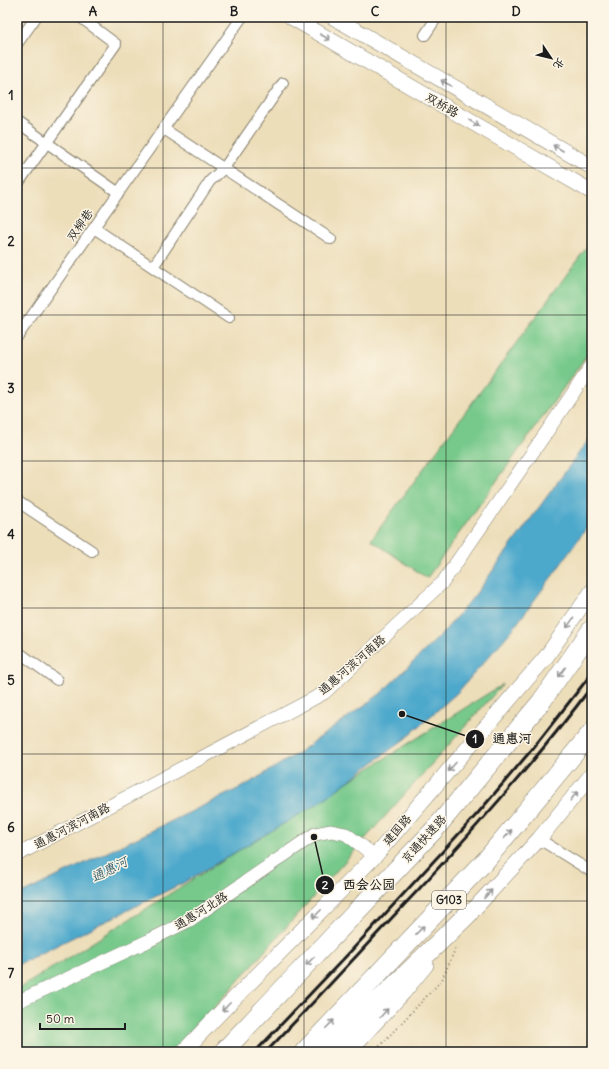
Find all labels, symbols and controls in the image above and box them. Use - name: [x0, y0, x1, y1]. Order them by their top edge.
- text: A: [89, 3, 98, 20]
- text: B: [230, 3, 239, 20]
- text: C: [371, 3, 380, 20]
- text: D: [511, 3, 521, 20]
- one-way arrow: [319, 33, 331, 41]
- north arrow: [531, 38, 571, 78]
- text: 北: [550, 55, 568, 72]
- one-way arrow: [440, 78, 452, 86]
- text: 1: [8, 87, 14, 104]
- street label: 双桥路: [423, 89, 462, 120]
- one-way arrow: [468, 120, 480, 128]
- one-way arrow: [552, 143, 564, 151]
- street label: 双柳巷: [63, 206, 96, 244]
- text: 2: [7, 233, 15, 250]
- text: 3: [7, 380, 15, 397]
- text: 4: [7, 526, 15, 543]
- one-way arrow: [566, 617, 574, 628]
- street label: 通惠河滨河南路: [315, 631, 388, 698]
- one-way arrow: [558, 666, 566, 677]
- text: 5: [7, 672, 15, 689]
- callout: 通惠河: [465, 726, 540, 751]
- text: 通惠河: [492, 730, 532, 747]
- text: 1: [473, 731, 477, 746]
- one-way arrow: [447, 761, 456, 772]
- one-way arrow: [569, 791, 578, 802]
- street label: 通惠河滨河南路: [31, 799, 112, 852]
- street label: 建国路: [379, 811, 414, 848]
- street label: 京通快速路: [398, 811, 449, 866]
- text: 6: [7, 819, 15, 836]
- one-way arrow: [504, 829, 513, 839]
- water label: 通惠河: [88, 852, 132, 886]
- callout: 西会公园: [315, 872, 403, 897]
- text: 西会公园: [343, 876, 395, 893]
- text: 2: [322, 877, 329, 892]
- street label: 通惠河北路: [171, 888, 230, 933]
- one-way arrow: [483, 889, 492, 899]
- road number: G103: [432, 891, 466, 909]
- one-way arrow: [312, 909, 322, 919]
- one-way arrow: [415, 925, 425, 935]
- one-way arrow: [306, 955, 315, 965]
- text: 7: [8, 965, 15, 982]
- one-way arrow: [221, 1002, 231, 1012]
- scale bar: [40, 1005, 125, 1031]
- one-way arrow: [380, 1008, 389, 1018]
- text: 50 m: [46, 1011, 75, 1026]
- one-way arrow: [326, 1019, 335, 1029]

